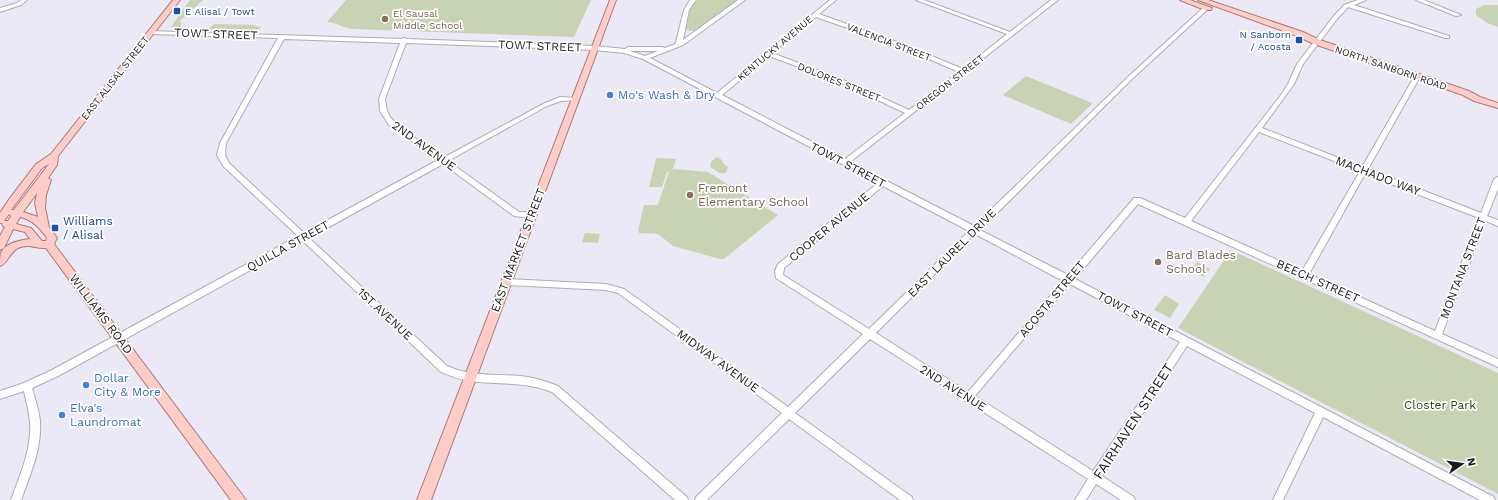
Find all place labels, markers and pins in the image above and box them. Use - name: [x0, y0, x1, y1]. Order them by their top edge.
- marker: E Alisal / Towt: [172, 6, 182, 16]
- place label: E Alisal / Towt: [185, 6, 255, 17]
- place label: El Sausal Middle School: [393, 8, 462, 31]
- marker: El Sausal Middle School: [380, 14, 390, 24]
- place label: N Sanborn / Acosta: [1240, 29, 1291, 52]
- marker: N Sanborn / Acosta: [1294, 35, 1304, 45]
- place label: Mo's Wash & Dry: [618, 88, 716, 102]
- marker: Mo's Wash & Dry: [605, 90, 615, 100]
- place label: Fremont Elementary School: [698, 181, 809, 209]
- marker: Fremont Elementary School: [685, 190, 695, 200]
- place label: Williams / Alisal: [63, 214, 113, 242]
- marker: Williams / Alisal: [50, 223, 60, 233]
- place label: Bard Blades School: [1166, 248, 1236, 276]
- marker: Bard Blades School: [1153, 257, 1163, 267]
- place label: Dollar City & More: [94, 371, 161, 399]
- marker: Dollar City & More: [81, 380, 91, 390]
- place label: Elva's Laundromat: [70, 401, 141, 429]
- marker: Elva's Laundromat: [57, 410, 67, 420]

